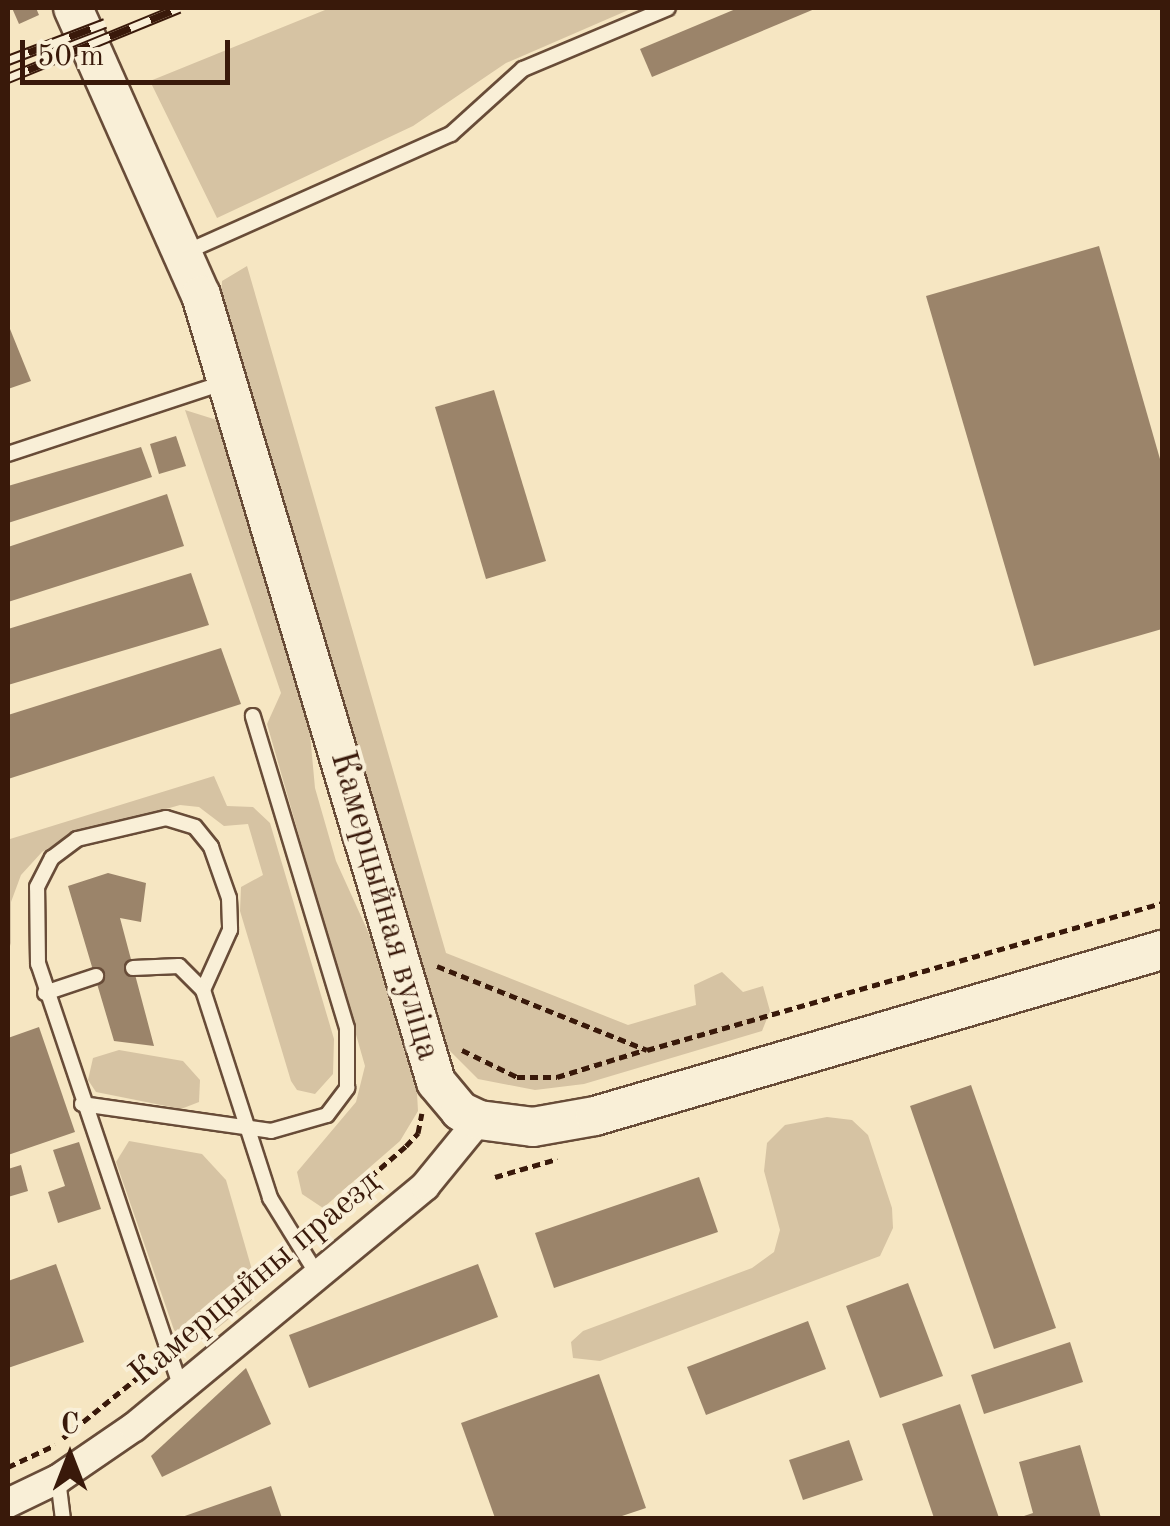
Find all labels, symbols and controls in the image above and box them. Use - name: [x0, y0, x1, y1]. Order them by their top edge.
- scale bar: [25, 20, 235, 82]
- text: 50 m: [37, 42, 104, 72]
- street label: Камерцыйная вуліца: [320, 747, 448, 1065]
- street label: Камерцыйны праезд: [121, 1162, 389, 1396]
- north arrow: [20, 1406, 120, 1506]
- text: С: [61, 1412, 79, 1440]

